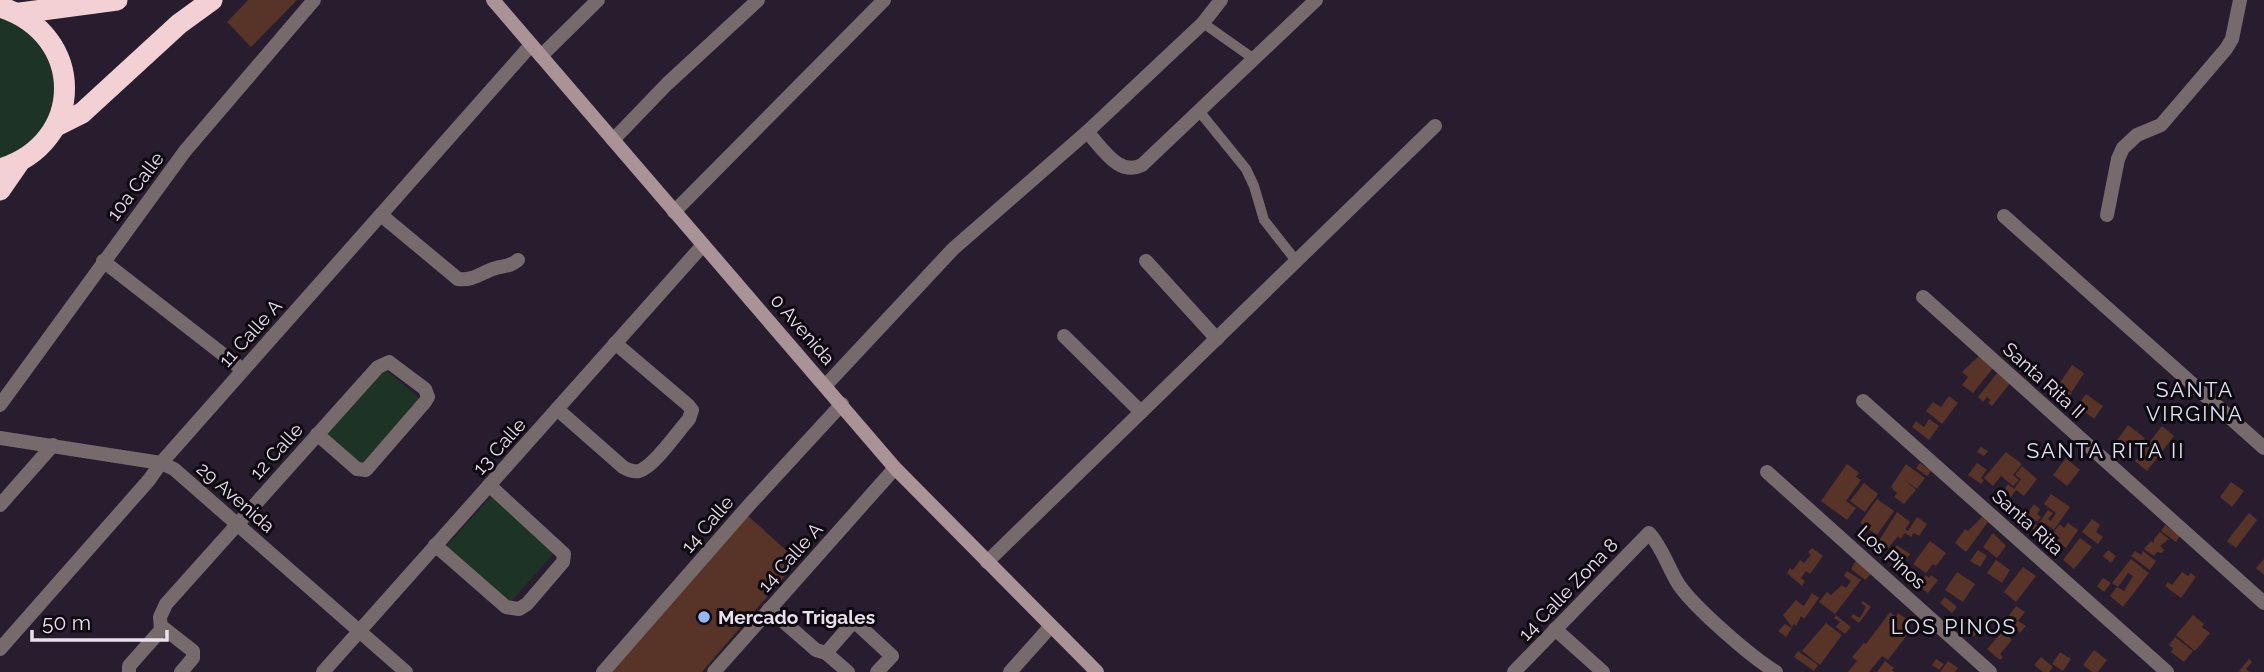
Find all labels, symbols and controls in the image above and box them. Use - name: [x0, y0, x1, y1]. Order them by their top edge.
- street label: 10a Calle: [102, 147, 168, 225]
- street label: 0 Avenida: [766, 289, 840, 369]
- street label: 11 Calle A: [214, 295, 286, 371]
- street label: Santa Rita II: [1999, 338, 2089, 422]
- district label: SANTA VIRGINA: [2146, 377, 2244, 426]
- street label: 13 Calle: [468, 413, 530, 479]
- street label: 12 Calle: [245, 418, 307, 484]
- district label: SANTA RITA II: [2027, 438, 2185, 463]
- street label: 29 Avenida: [193, 457, 279, 537]
- street label: Santa Rita: [1988, 485, 2068, 559]
- street label: 14 Calle: [676, 491, 738, 557]
- street label: 14 Calle A: [753, 518, 827, 596]
- street label: Los Pinos: [1854, 521, 1930, 593]
- street label: 14 Calle Zona 8: [1514, 533, 1622, 645]
- scale bar: [32, 598, 166, 642]
- place label: Mercado Trigales: [718, 606, 875, 628]
- marker: Mercado Trigales: [696, 609, 712, 625]
- text: 50 m: [42, 610, 91, 635]
- district label: LOS PINOS: [1891, 614, 2017, 639]

